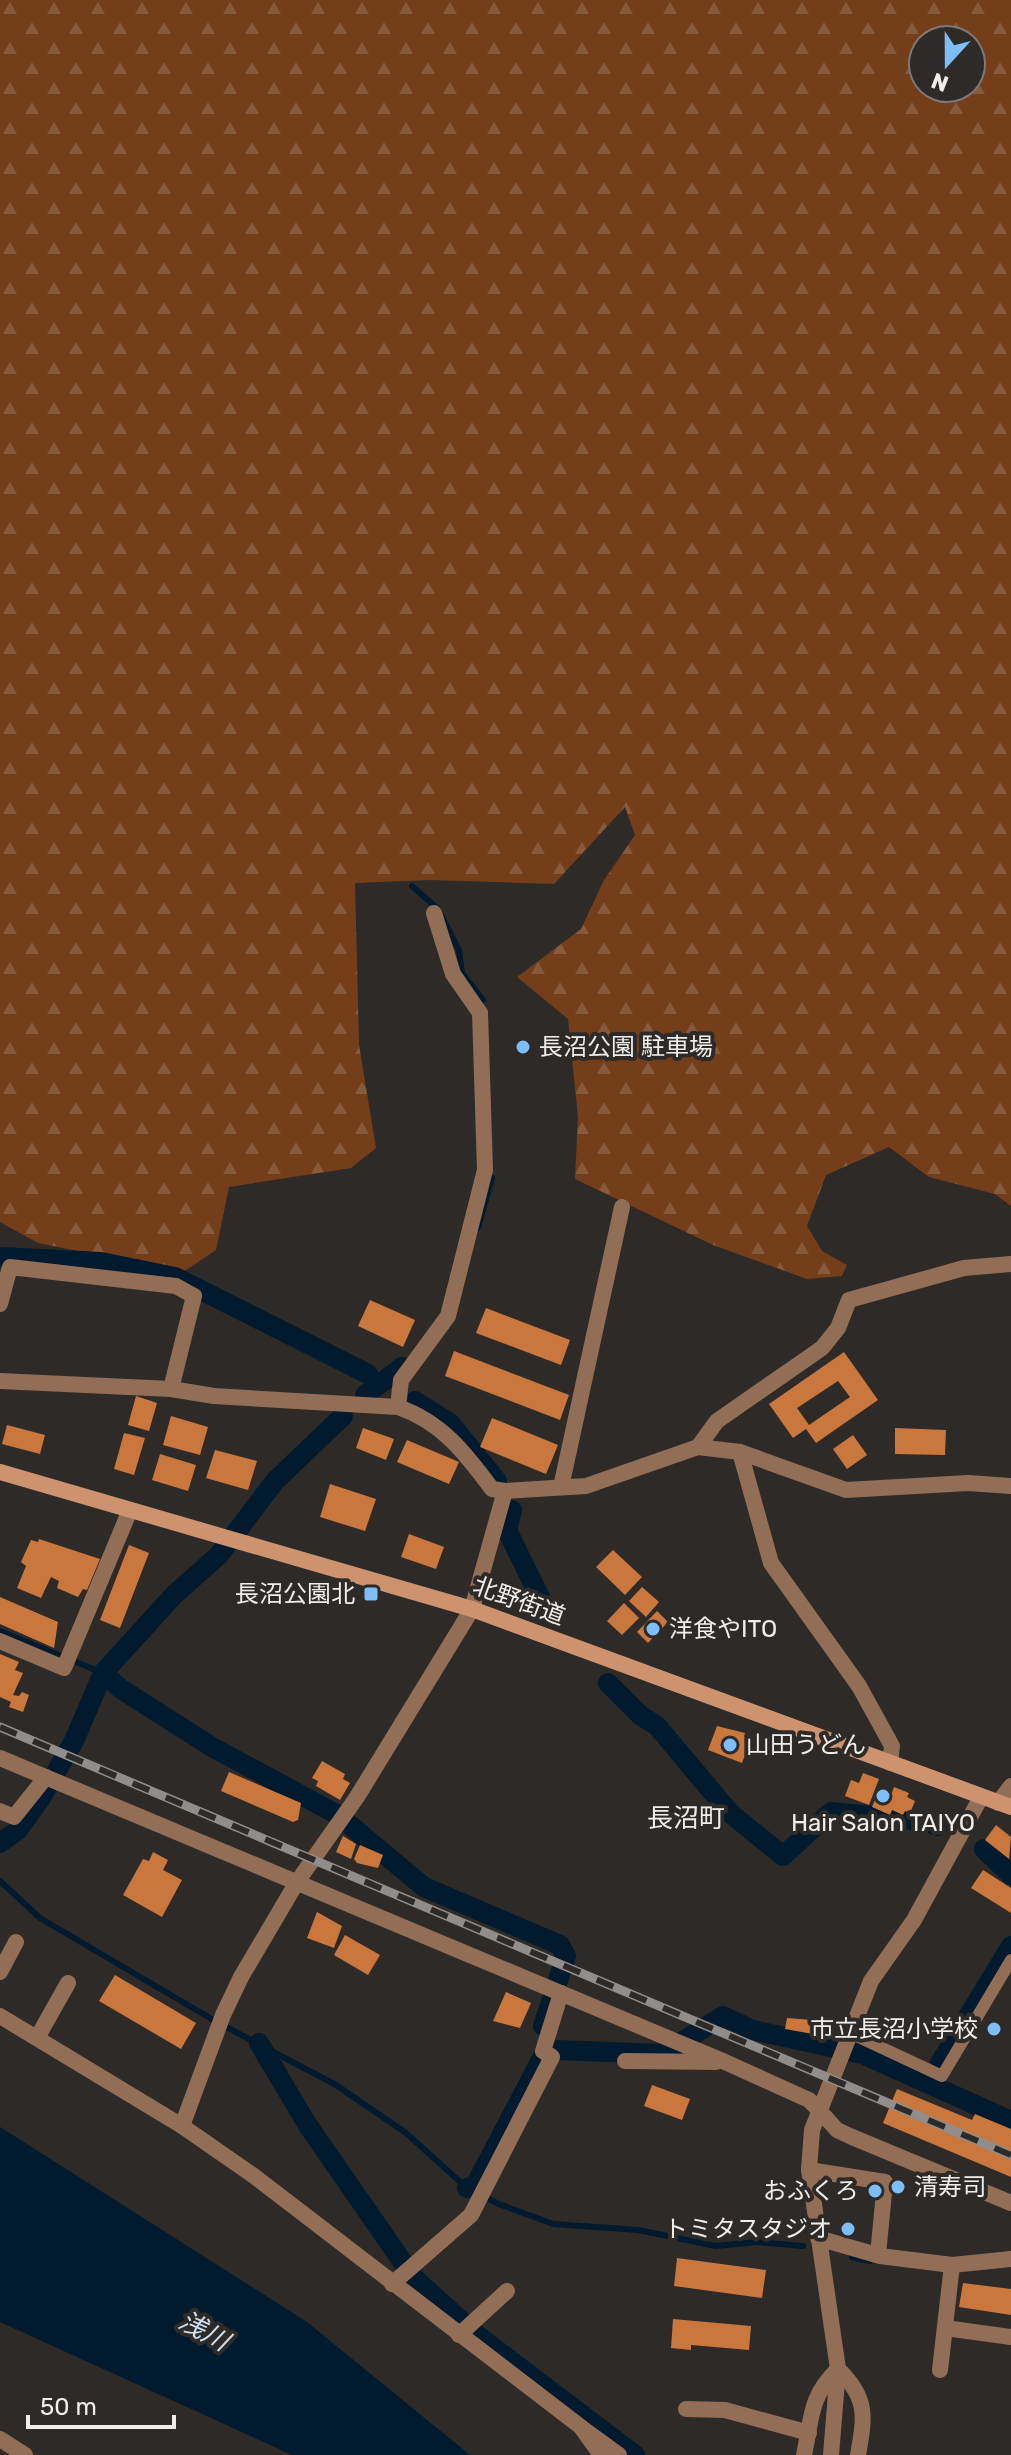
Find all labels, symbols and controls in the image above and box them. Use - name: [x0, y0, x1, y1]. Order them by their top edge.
- north arrow: [907, 24, 987, 104]
- text: N: [928, 67, 952, 98]
- place label: 長沼公園 駐車場: [539, 1033, 713, 1061]
- marker: 長沼公園 駐車場: [514, 1038, 532, 1056]
- street label: 北野街道: [469, 1571, 569, 1631]
- place label: 長沼公園北: [235, 1580, 355, 1608]
- marker: 長沼公園北: [362, 1585, 380, 1603]
- place label: 洋食やITO: [669, 1615, 777, 1643]
- marker: 洋食やITO: [644, 1620, 662, 1638]
- place label: 山田うどん: [746, 1731, 866, 1759]
- marker: 山田うどん: [721, 1736, 739, 1754]
- marker: Hair Salon TAIYO: [874, 1787, 892, 1805]
- district label: 長沼町: [647, 1803, 725, 1834]
- place label: Hair Salon TAIYO: [791, 1809, 975, 1837]
- place label: 市立長沼小学校: [810, 2015, 978, 2043]
- marker: 市立長沼小学校: [985, 2020, 1003, 2038]
- place label: 清寿司: [914, 2173, 986, 2201]
- place label: おふくろ: [763, 2177, 859, 2205]
- marker: 清寿司: [889, 2178, 907, 2196]
- marker: おふくろ: [866, 2182, 884, 2200]
- place label: トミタスタジオ: [664, 2215, 832, 2243]
- marker: トミタスタジオ: [839, 2220, 857, 2238]
- water label: 浅川: [173, 2305, 237, 2359]
- scale bar: [28, 2379, 174, 2429]
- text: 50 m: [40, 2393, 97, 2421]

